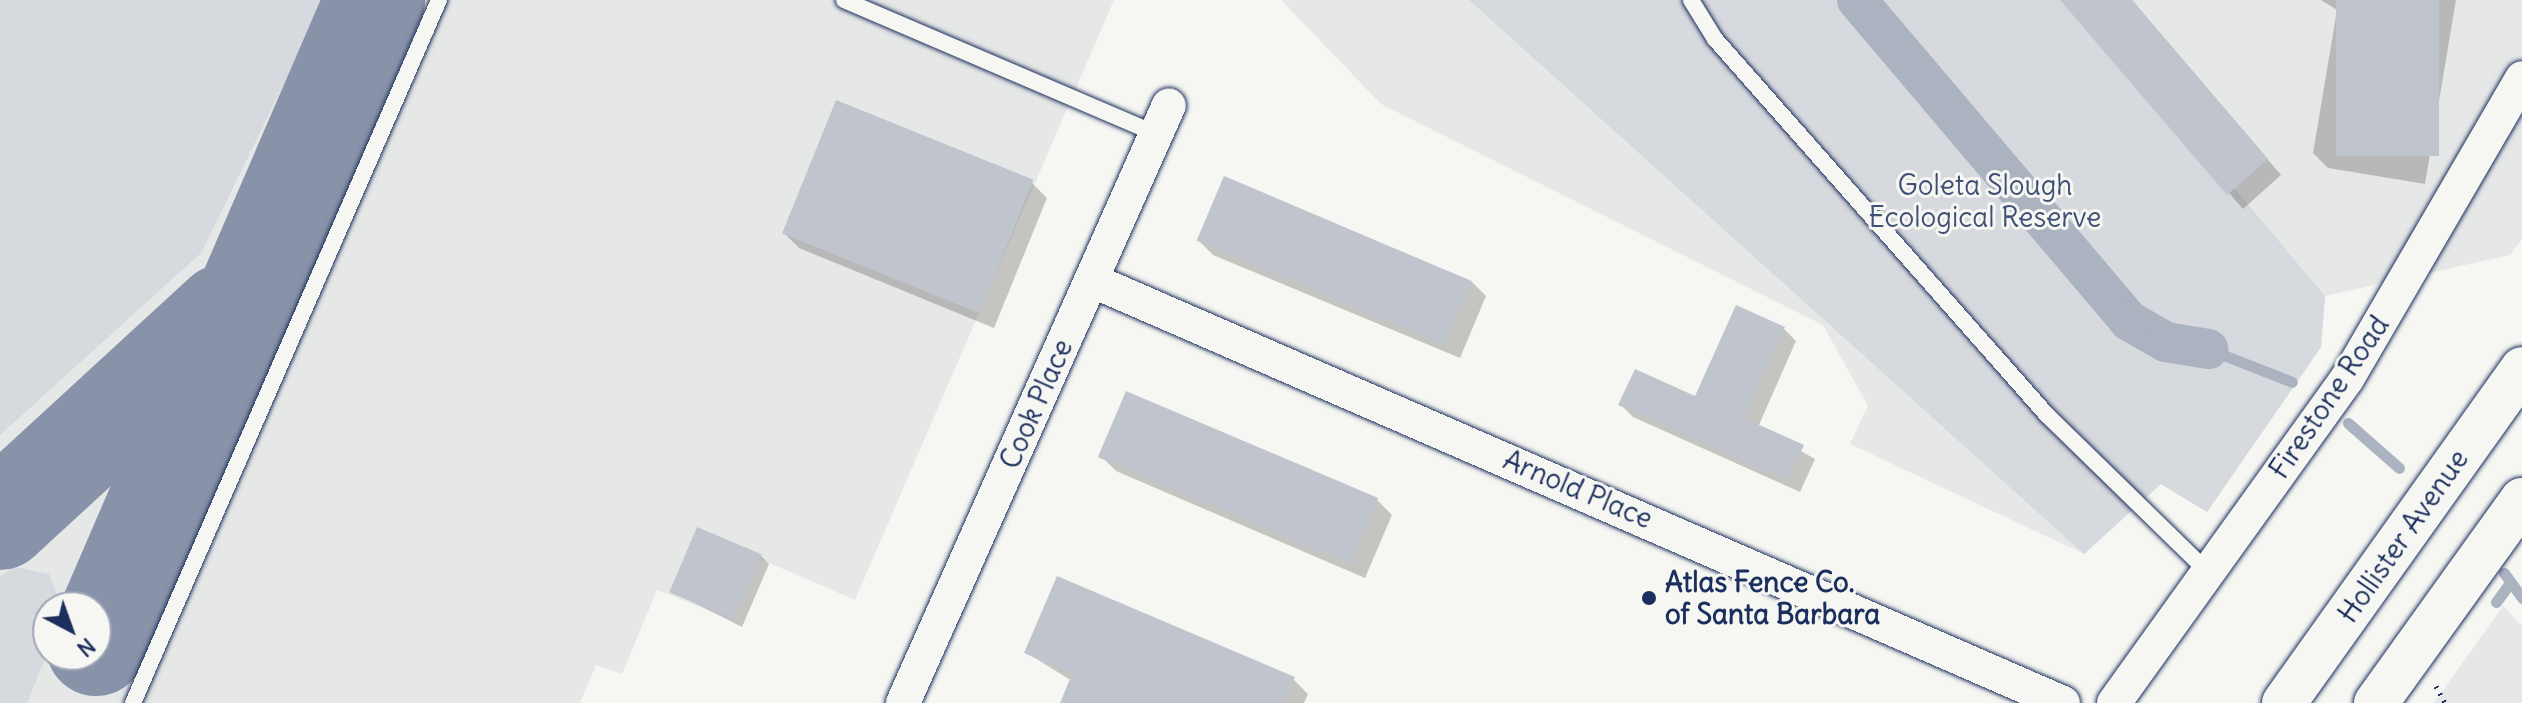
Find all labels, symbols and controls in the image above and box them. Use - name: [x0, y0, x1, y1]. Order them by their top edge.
- park label: Goleta Slough Ecological Reserve: [1869, 168, 2101, 234]
- street label: Firestone Road: [2262, 309, 2396, 485]
- street label: Cook Place: [993, 334, 1079, 474]
- street label: Arnold Place: [1498, 443, 1658, 535]
- street label: Hollister Avenue: [2331, 443, 2475, 629]
- place label: Atlas Fence Co. of Santa Barbara: [1665, 565, 1880, 631]
- marker: Atlas Fence Co. of Santa Barbara: [1640, 589, 1658, 607]
- north arrow: [32, 591, 112, 671]
- text: N: [72, 632, 101, 663]

